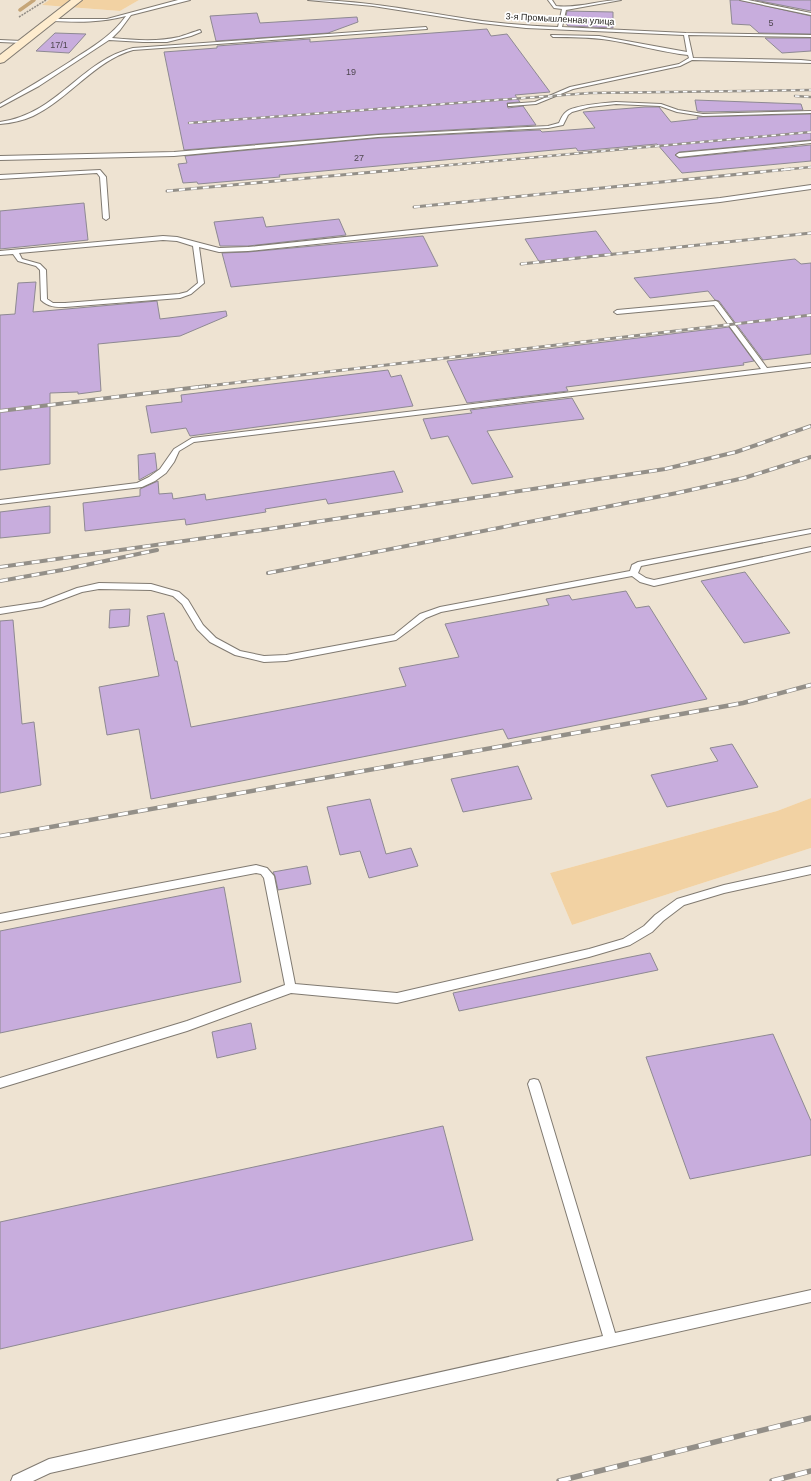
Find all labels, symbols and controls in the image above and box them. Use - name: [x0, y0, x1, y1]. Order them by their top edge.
- street label: 3-я Промышленная улица: [505, 11, 615, 27]
- house number: 5: [768, 18, 774, 28]
- house number: 17/1: [50, 40, 68, 50]
- house number: 19: [346, 67, 356, 77]
- house number: 27: [354, 153, 364, 163]

